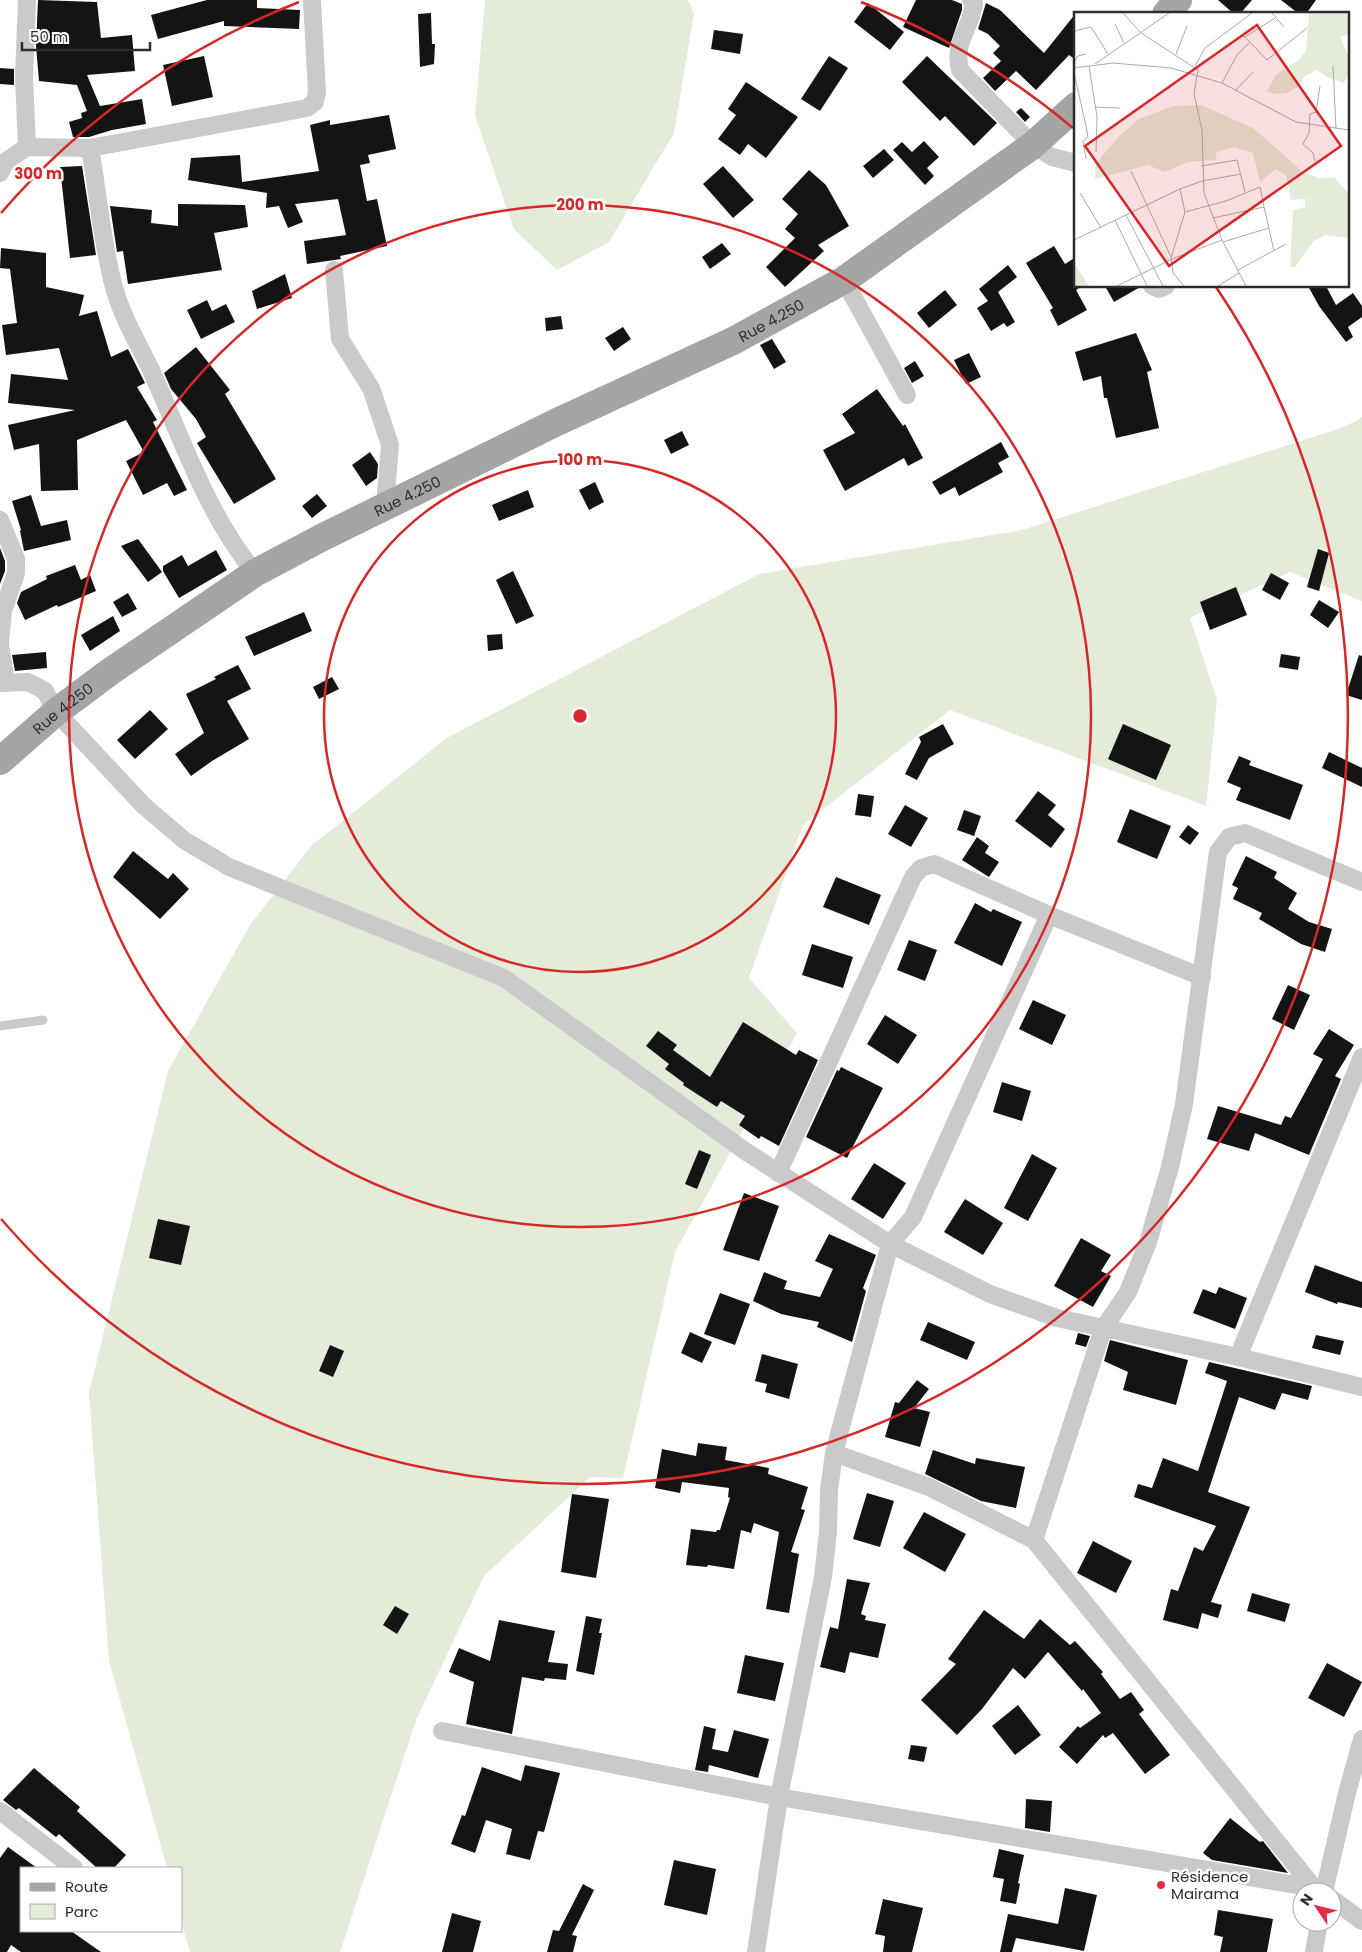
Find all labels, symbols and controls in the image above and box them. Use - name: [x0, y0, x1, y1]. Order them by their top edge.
- inset map: [1074, 12, 1350, 288]
- scale bar: [22, 20, 150, 52]
- text: 50 m: [30, 26, 68, 47]
- text: 300 m: [14, 163, 62, 184]
- text: 200 m: [556, 194, 604, 215]
- street label: Rue 4.250: [734, 294, 808, 347]
- text: 100 m: [558, 449, 602, 470]
- street label: Rue 4.250: [370, 470, 444, 521]
- street label: Rue 4.250: [28, 677, 97, 739]
- centre of rings: [571, 707, 589, 725]
- place label: Résidence Mairama: [1171, 1866, 1248, 1904]
- legend: [20, 1867, 182, 1932]
- text: Route: [65, 1876, 108, 1897]
- marker: Résidence Mairama: [1155, 1879, 1167, 1891]
- north arrow: [1292, 1882, 1342, 1932]
- text: N: [1295, 1889, 1318, 1910]
- text: Parc: [65, 1901, 99, 1922]

